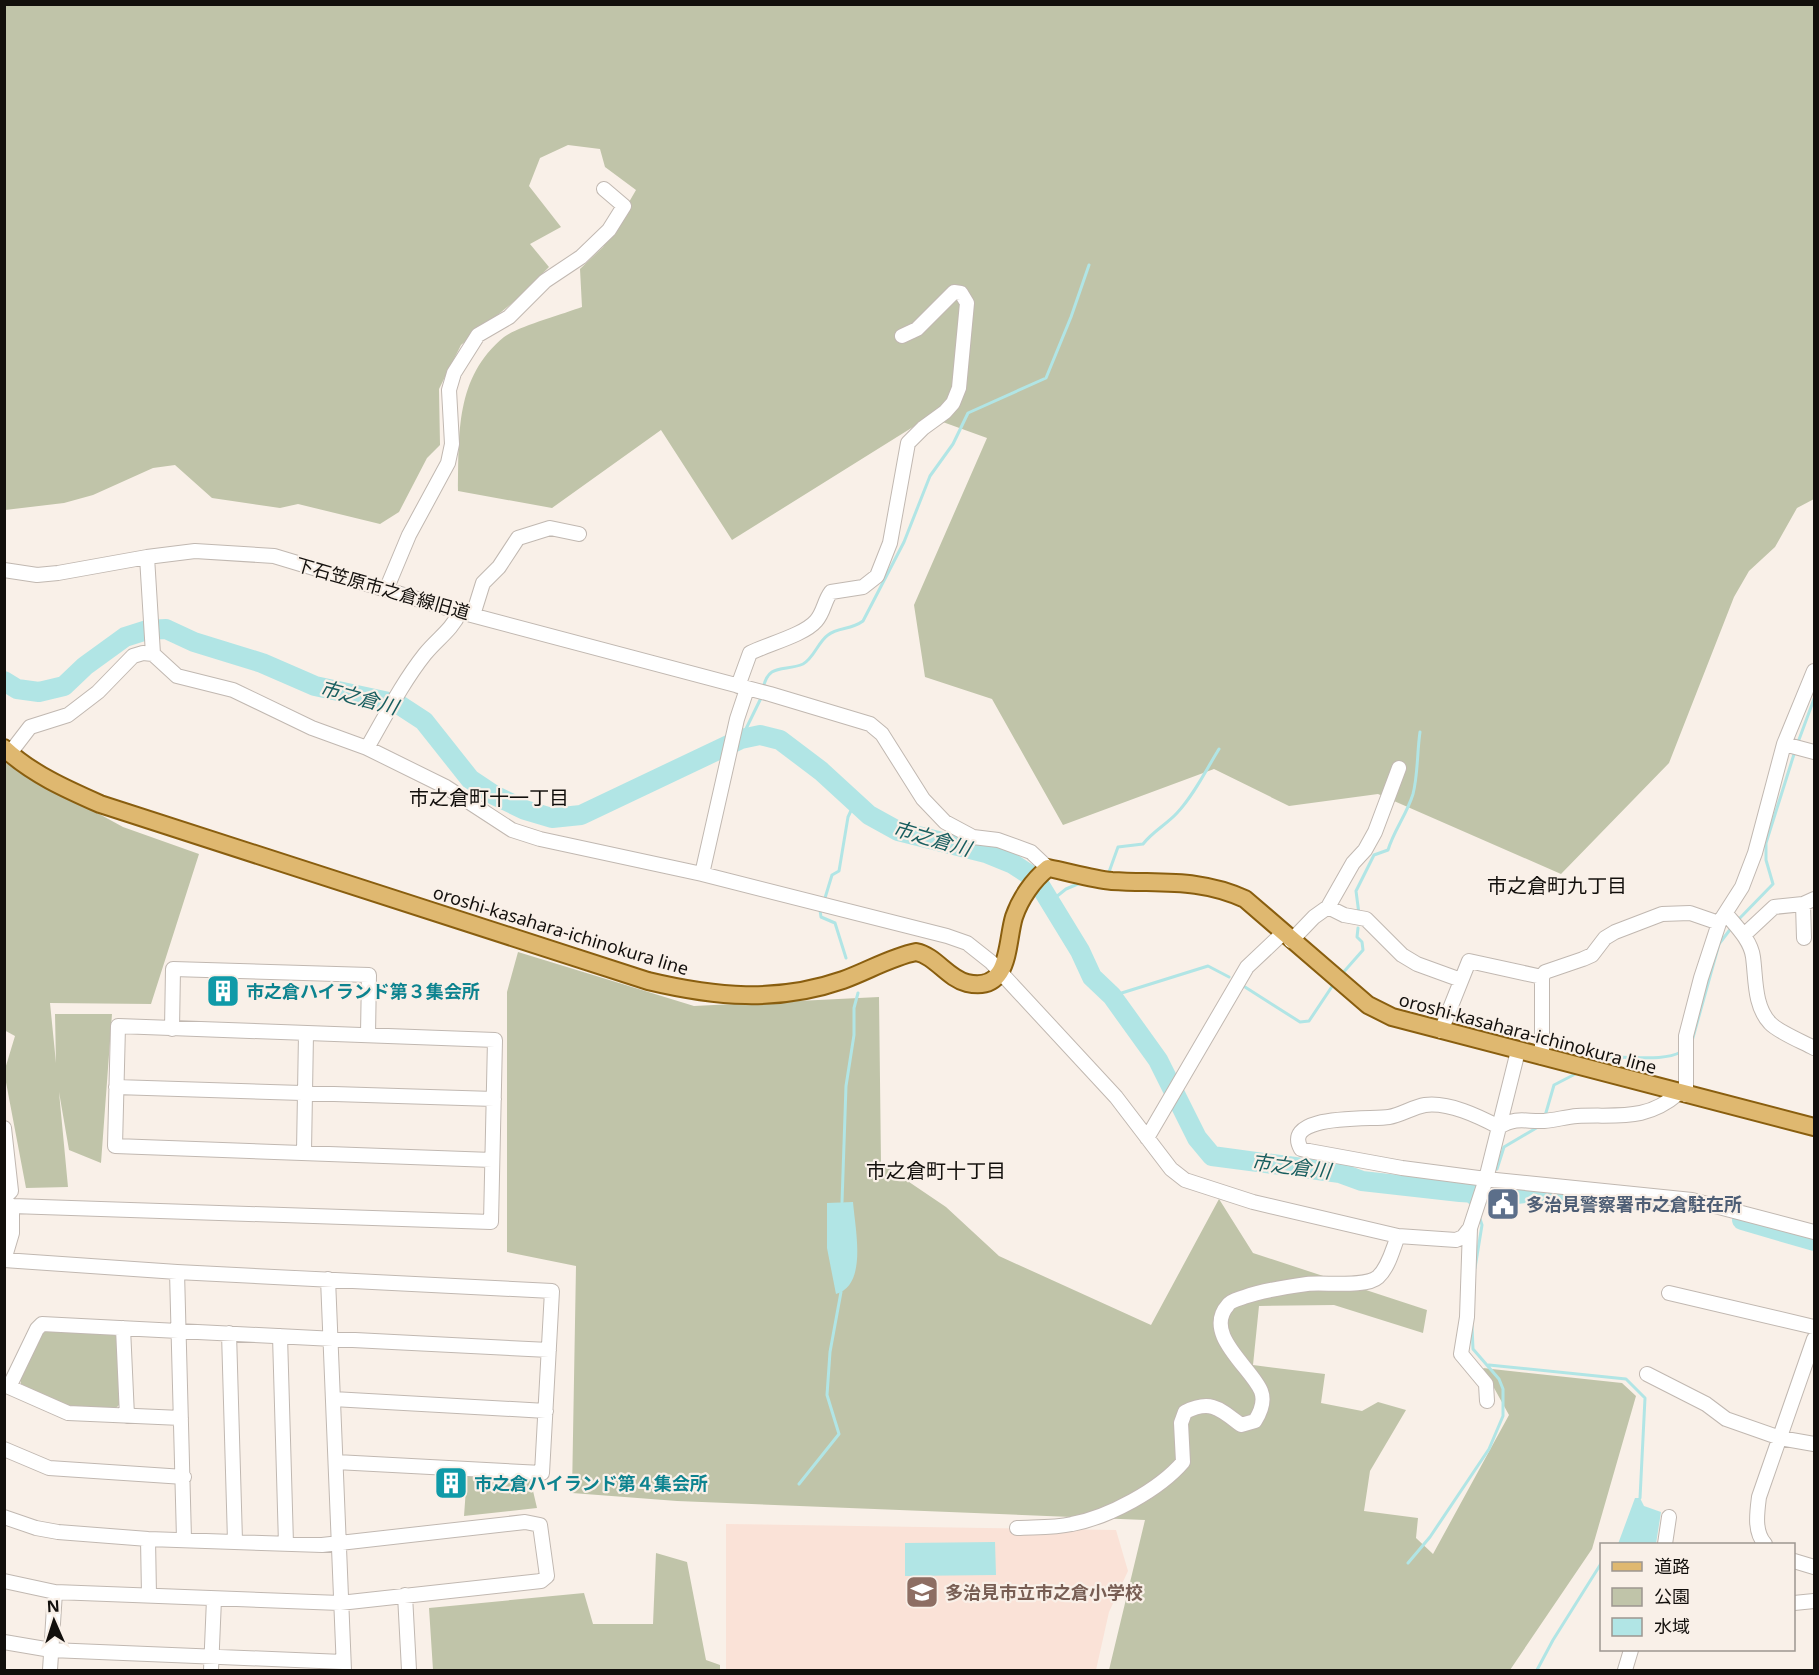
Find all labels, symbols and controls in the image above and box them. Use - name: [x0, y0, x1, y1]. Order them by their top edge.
- street label: 下石笠原市之倉線旧道: [293, 552, 473, 624]
- water label: 市之倉川: [317, 674, 403, 721]
- district label: 市之倉町十一丁目: [409, 784, 569, 811]
- water label: 市之倉川: [890, 814, 976, 863]
- district label: 市之倉町九丁目: [1487, 872, 1627, 899]
- street label: oroshi-kasahara-ichinokura line: [430, 880, 692, 980]
- building icon: 市之倉ハイランド第３集会所: [205, 973, 241, 1009]
- place label: 市之倉ハイランド第３集会所: [246, 979, 480, 1003]
- street label: oroshi-kasahara-ichinokura line: [1396, 987, 1660, 1079]
- water label: 市之倉川: [1250, 1148, 1334, 1185]
- district label: 市之倉町十丁目: [866, 1157, 1006, 1184]
- public building icon: 多治見警察署市之倉駐在所: [1485, 1186, 1521, 1222]
- place label: 多治見警察署市之倉駐在所: [1526, 1192, 1742, 1216]
- building icon: 市之倉ハイランド第４集会所: [433, 1465, 469, 1501]
- place label: 市之倉ハイランド第４集会所: [474, 1471, 708, 1495]
- legend: [1600, 1543, 1795, 1651]
- text: 道路: [1654, 1554, 1690, 1578]
- school or university icon: 多治見市立市之倉小学校: [904, 1574, 940, 1610]
- place label: 多治見市立市之倉小学校: [945, 1580, 1143, 1604]
- text: 公園: [1654, 1584, 1690, 1608]
- north arrow: [24, 1591, 84, 1651]
- text: N: [46, 1595, 60, 1617]
- text: 水域: [1654, 1614, 1690, 1638]

